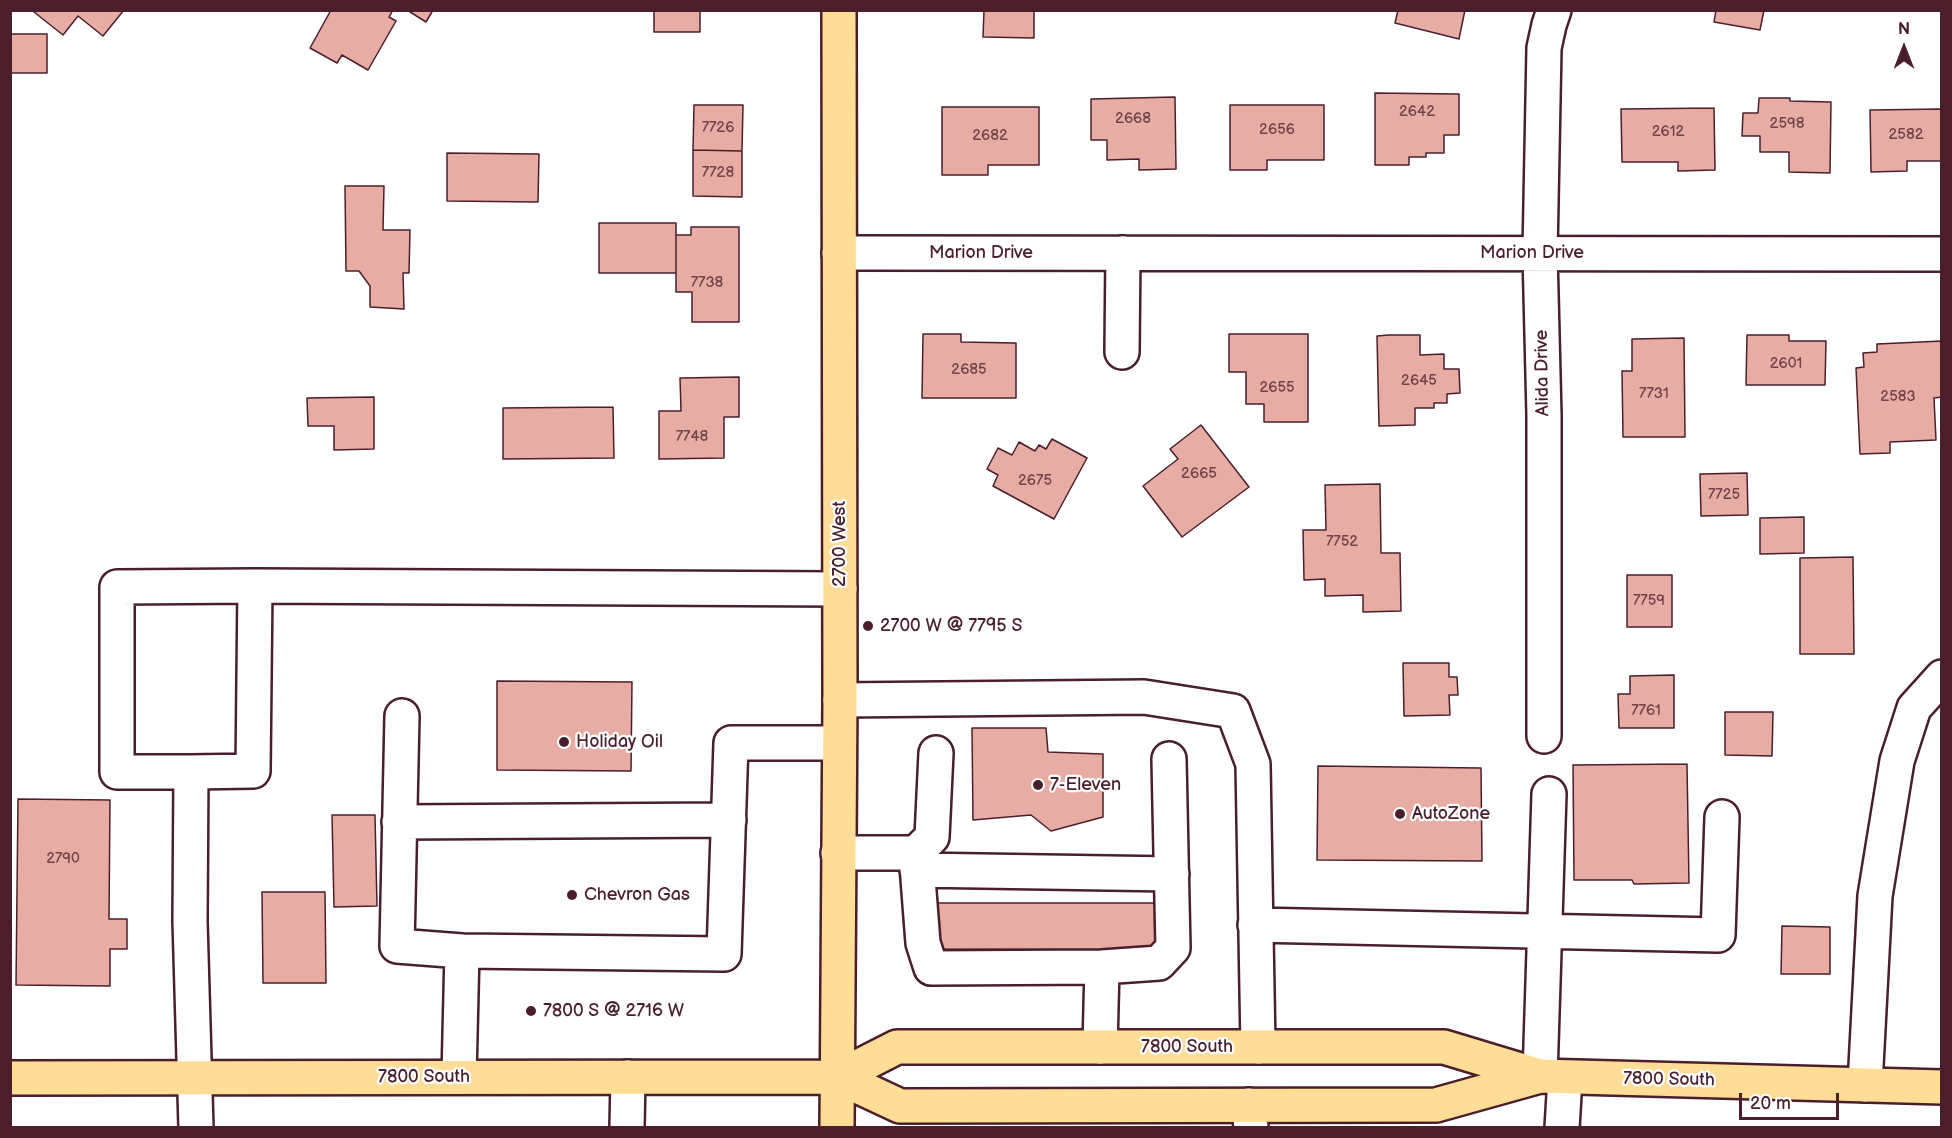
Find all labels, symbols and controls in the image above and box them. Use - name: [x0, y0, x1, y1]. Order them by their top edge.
- north arrow: [1874, 18, 1934, 78]
- text: N: [1898, 20, 1910, 39]
- house number: 2642: [1399, 103, 1435, 121]
- house number: 2668: [1115, 110, 1151, 128]
- house number: 2598: [1770, 115, 1804, 133]
- house number: 7726: [702, 119, 734, 137]
- house number: 2656: [1259, 121, 1295, 139]
- house number: 2612: [1652, 123, 1684, 141]
- house number: 2582: [1888, 126, 1924, 144]
- house number: 2682: [972, 127, 1008, 145]
- house number: 7728: [702, 164, 734, 182]
- street label: Marion Drive: [929, 242, 1033, 264]
- street label: Marion Drive: [1480, 242, 1584, 264]
- house number: 7738: [691, 274, 723, 292]
- street label: Alida Drive: [1531, 329, 1555, 417]
- house number: 2601: [1770, 355, 1802, 373]
- house number: 2685: [951, 361, 987, 379]
- house number: 2645: [1401, 372, 1437, 390]
- house number: 2655: [1259, 379, 1295, 397]
- house number: 7731: [1639, 385, 1669, 403]
- house number: 2583: [1880, 388, 1916, 406]
- house number: 7748: [676, 428, 708, 446]
- house number: 2665: [1181, 465, 1217, 483]
- house number: 2675: [1018, 472, 1052, 490]
- house number: 7725: [1708, 486, 1740, 504]
- street label: 2700 West: [829, 501, 851, 587]
- house number: 7752: [1326, 533, 1358, 551]
- house number: 7759: [1633, 592, 1665, 610]
- place label: 2700 W @ 7795 S: [880, 615, 1022, 637]
- marker: 2700 W @ 7795 S: [861, 619, 875, 633]
- house number: 7761: [1631, 702, 1661, 720]
- place label: Holiday Oil: [576, 731, 663, 753]
- marker: Holiday Oil: [557, 735, 571, 749]
- place label: 7-Eleven: [1050, 774, 1121, 796]
- marker: 7-Eleven: [1031, 778, 1045, 792]
- place label: AutoZone: [1412, 803, 1490, 825]
- marker: AutoZone: [1393, 807, 1407, 821]
- house number: 2790: [46, 850, 80, 868]
- place label: Chevron Gas: [584, 884, 690, 906]
- marker: Chevron Gas: [565, 888, 579, 902]
- place label: 7800 S @ 2716 W: [543, 1000, 684, 1022]
- marker: 7800 S @ 2716 W: [524, 1004, 538, 1018]
- street label: 7800 South: [1141, 1036, 1233, 1058]
- street label: 7800 South: [378, 1066, 470, 1088]
- street label: 7800 South: [1623, 1068, 1715, 1092]
- scale bar: [1742, 1081, 1842, 1119]
- text: 20 m: [1750, 1093, 1791, 1114]

